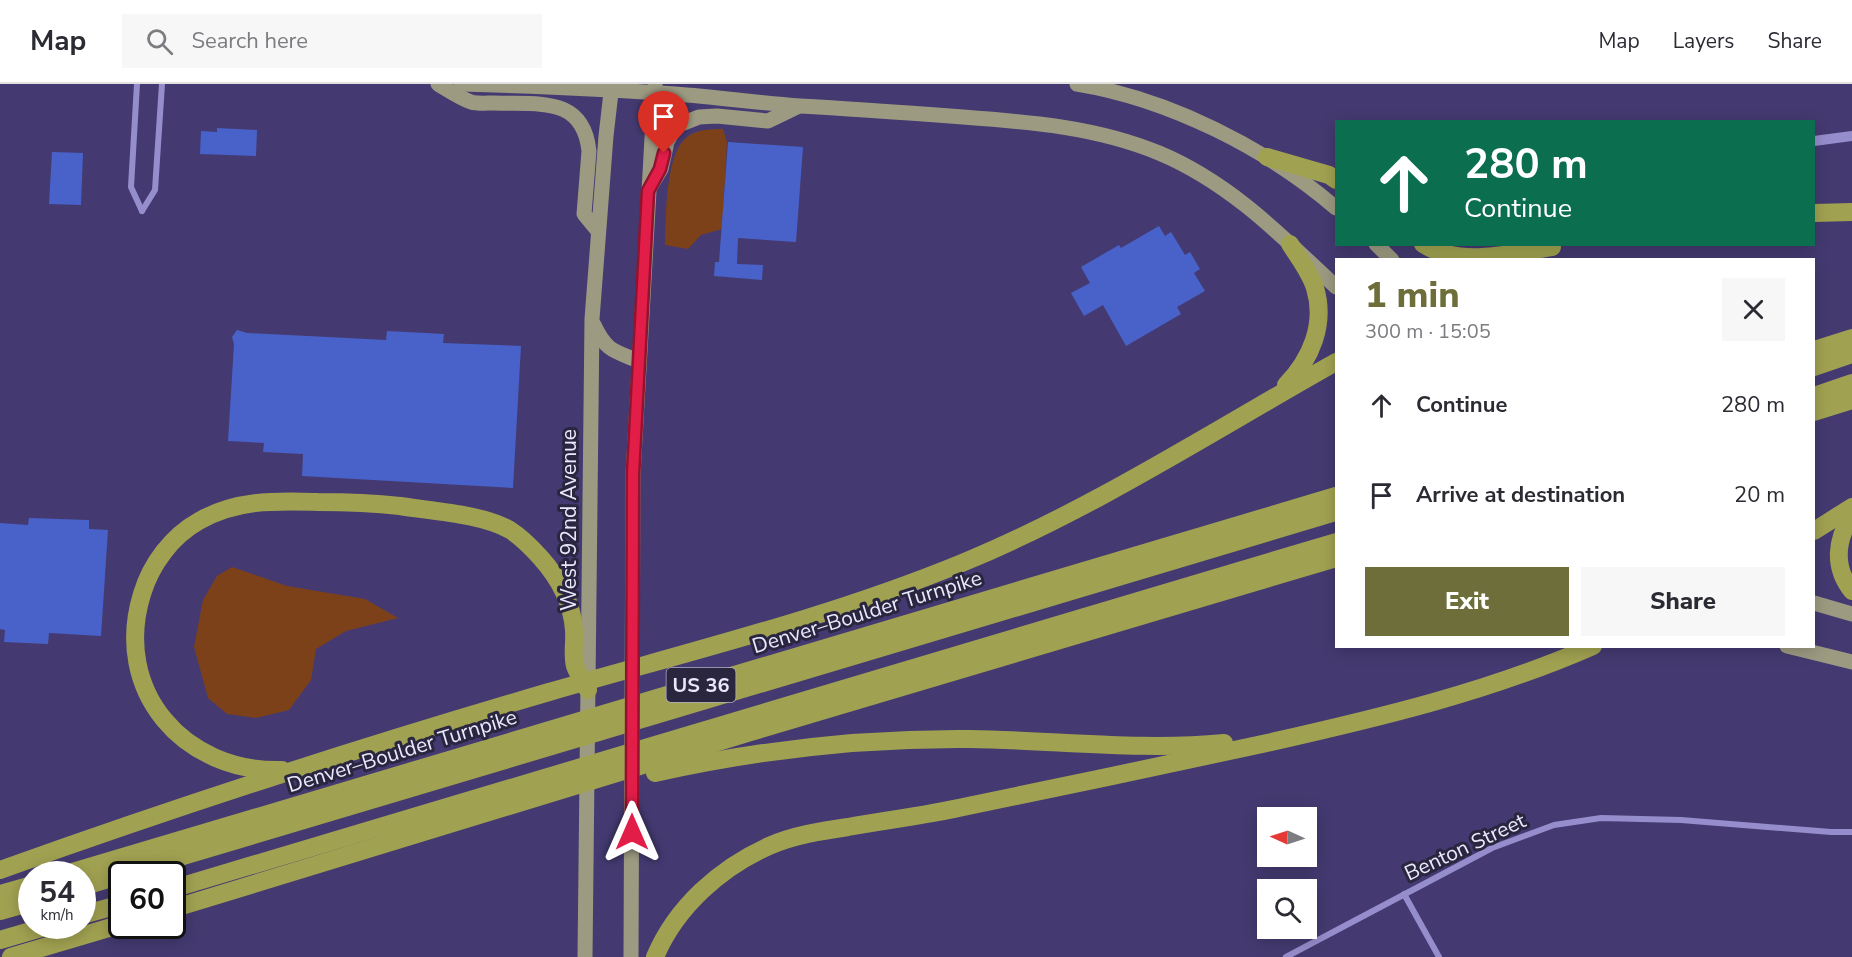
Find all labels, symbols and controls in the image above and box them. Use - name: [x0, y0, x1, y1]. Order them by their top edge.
- search box: [122, 14, 542, 68]
- text: Map: [30, 22, 86, 60]
- icon: search: [143, 25, 176, 58]
- text: Search here: [191, 26, 308, 56]
- text: Map: [1598, 27, 1640, 55]
- text: Layers: [1673, 27, 1734, 55]
- text: Share: [1767, 27, 1822, 55]
- pin: [638, 91, 689, 153]
- icon: arrive: [647, 100, 680, 133]
- text: 280 m: [1464, 136, 1588, 193]
- icon: ahead: [1365, 144, 1443, 222]
- text: Continue: [1464, 190, 1572, 227]
- text: 1 min: [1365, 271, 1460, 320]
- button: close: [1722, 278, 1785, 341]
- text: 300 m · 15:05: [1365, 318, 1491, 345]
- icon: ahead: [1365, 389, 1398, 422]
- text: Continue: [1416, 390, 1507, 420]
- text: 280 m: [1721, 390, 1785, 420]
- street label: West 92nd Avenue: [555, 429, 583, 611]
- icon: arrive: [1365, 479, 1398, 512]
- text: Arrive at destination: [1416, 480, 1625, 510]
- text: 20 m: [1734, 480, 1785, 510]
- street label: Denver–Boulder Turnpike: [749, 564, 985, 660]
- button: Exit: [1365, 567, 1569, 636]
- button: Share: [1581, 567, 1785, 636]
- road number: US 36: [666, 668, 736, 702]
- street label: Denver–Boulder Turnpike: [284, 703, 520, 799]
- position arrow: [600, 800, 664, 864]
- street label: Benton Street: [1400, 806, 1531, 887]
- north arrow: [1257, 807, 1317, 867]
- map controls: [1257, 807, 1317, 939]
- speed limit sign: 60: [108, 861, 186, 939]
- text: 54: [39, 872, 75, 913]
- button: search: [1257, 879, 1317, 939]
- text: km/h: [40, 905, 74, 925]

